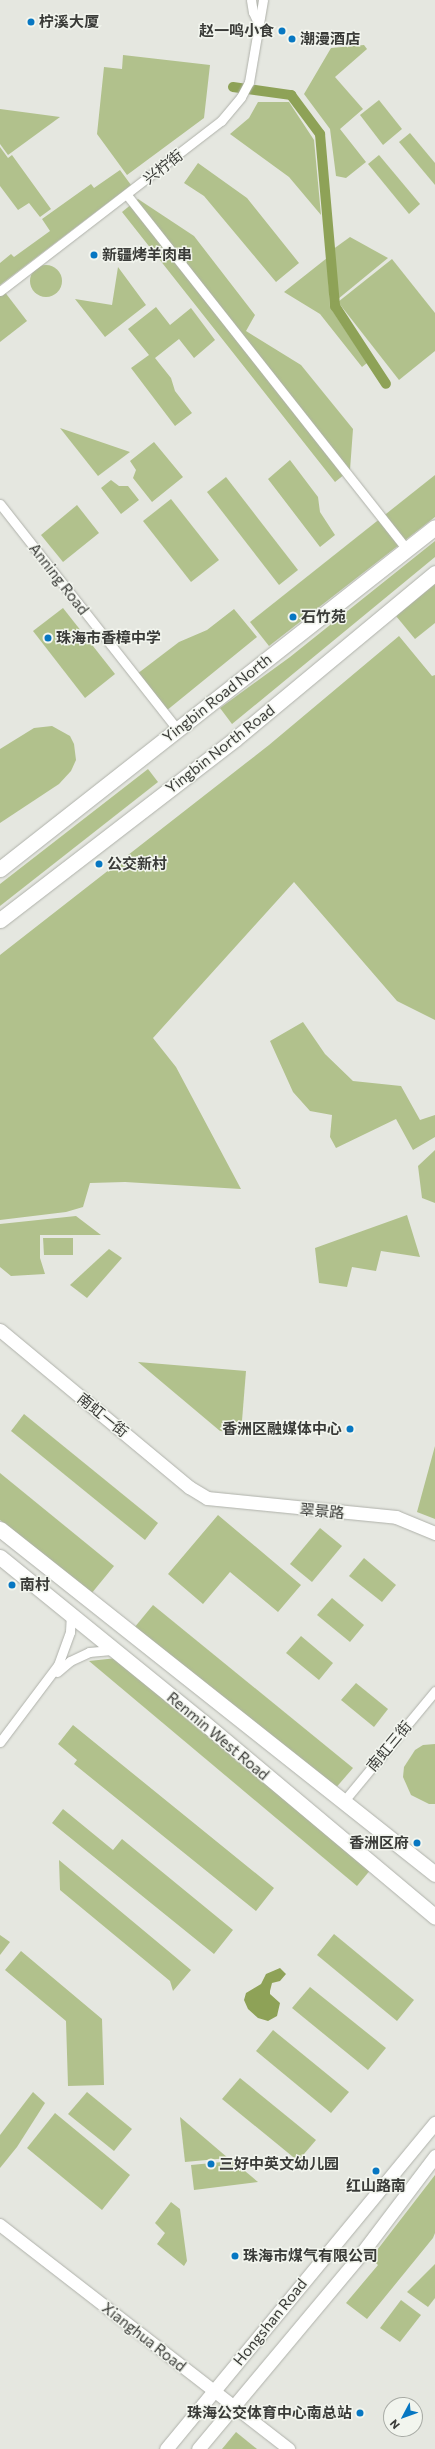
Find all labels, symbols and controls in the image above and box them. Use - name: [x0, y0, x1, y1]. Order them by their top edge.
- place label: 柠溪大厦: [39, 13, 99, 31]
- marker: 柠溪大厦: [26, 17, 36, 27]
- place label: 赵一鸣小食: [199, 22, 274, 40]
- marker: 赵一鸣小食: [277, 26, 287, 36]
- place label: 潮漫酒店: [300, 30, 360, 48]
- marker: 潮漫酒店: [287, 34, 297, 44]
- street label: 兴柠街: [140, 146, 186, 188]
- place label: 新疆烤羊肉串: [102, 246, 192, 264]
- marker: 新疆烤羊肉串: [89, 250, 99, 260]
- street label: Anning Road: [25, 540, 93, 618]
- place label: 石竹苑: [301, 608, 346, 626]
- marker: 石竹苑: [288, 612, 298, 622]
- place label: 珠海市香樟中学: [56, 629, 161, 647]
- marker: 珠海市香樟中学: [43, 633, 53, 643]
- street label: Yingbin Road North: [159, 650, 275, 746]
- street label: Yingbin North Road: [162, 701, 278, 797]
- place label: 公交新村: [107, 855, 167, 873]
- marker: 公交新村: [94, 859, 104, 869]
- street label: 南虹一街: [74, 1389, 132, 1441]
- place label: 香洲区融媒体中心: [222, 1420, 342, 1438]
- marker: 香洲区融媒体中心: [345, 1424, 355, 1434]
- street label: 翠景路: [299, 1500, 345, 1522]
- place label: 南村: [20, 1576, 50, 1594]
- marker: 南村: [7, 1580, 17, 1590]
- street label: Renmin West Road: [163, 1688, 273, 1784]
- street label: 南虹三街: [363, 1717, 415, 1775]
- place label: 香洲区府: [349, 1834, 409, 1852]
- marker: 香洲区府: [412, 1838, 422, 1848]
- place label: 三好中英文幼儿园: [219, 2155, 339, 2173]
- marker: 三好中英文幼儿园: [206, 2159, 216, 2169]
- marker: 红山路南: [371, 2166, 381, 2176]
- place label: 红山路南: [346, 2177, 406, 2195]
- place label: 珠海市煤气有限公司: [243, 2247, 378, 2265]
- marker: 珠海市煤气有限公司: [230, 2251, 240, 2261]
- street label: Hongshan Road: [229, 2275, 311, 2369]
- street label: Xianghua Road: [99, 2299, 189, 2375]
- north arrow: [383, 2397, 423, 2437]
- place label: 珠海公交体育中心南总站: [187, 2404, 352, 2422]
- marker: 珠海公交体育中心南总站: [355, 2408, 365, 2418]
- text: N: [387, 2417, 402, 2432]

